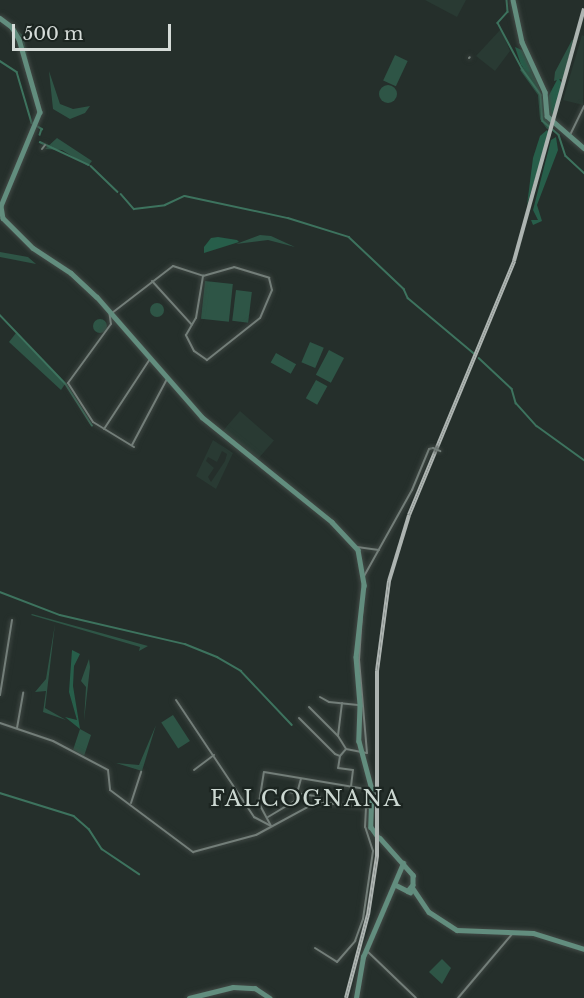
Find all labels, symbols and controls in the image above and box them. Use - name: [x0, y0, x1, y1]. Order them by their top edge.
- scale bar: [15, 12, 174, 50]
- text: 500 m: [23, 23, 83, 45]
- district label: FALCOGNANA: [210, 786, 402, 812]

